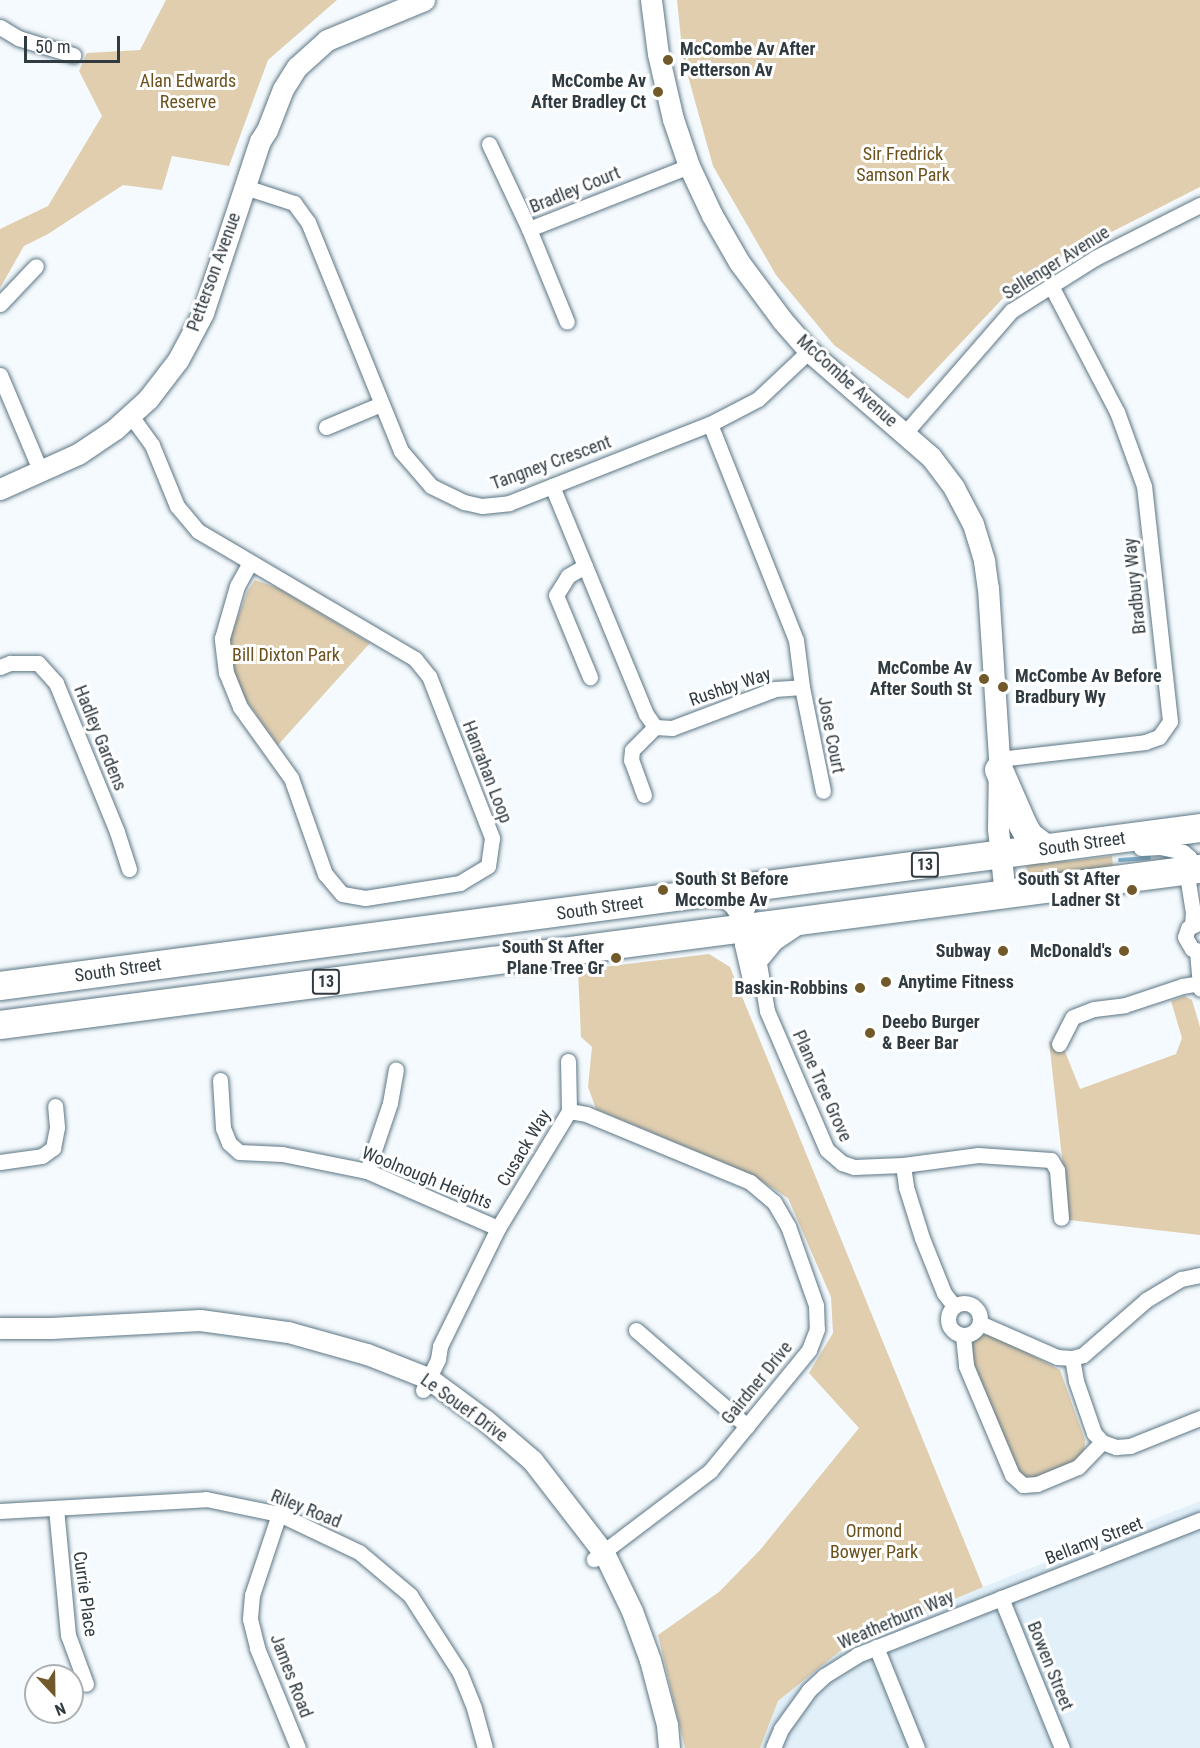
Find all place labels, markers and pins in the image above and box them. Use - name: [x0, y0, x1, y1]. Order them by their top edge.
- place label: McCombe Av After Petterson Av: [680, 39, 815, 82]
- marker: McCombe Av After Petterson Av: [661, 53, 675, 67]
- place label: McCombe Av After Bradley Ct: [531, 71, 646, 113]
- marker: McCombe Av After Bradley Ct: [651, 85, 665, 99]
- place label: McCombe Av After South St: [870, 658, 972, 700]
- place label: McCombe Av Before Bradbury Wy: [1015, 666, 1162, 708]
- marker: McCombe Av After South St: [977, 672, 991, 686]
- marker: McCombe Av Before Bradbury Wy: [996, 680, 1010, 694]
- place label: South St Before Mccombe Av: [675, 869, 788, 912]
- place label: South St After Ladner St: [1018, 869, 1120, 912]
- marker: South St Before Mccombe Av: [656, 883, 670, 897]
- marker: South St After Ladner St: [1125, 883, 1139, 897]
- place label: South St After Plane Tree Gr: [502, 937, 604, 980]
- place label: Subway: [936, 940, 991, 962]
- place label: McDonald's: [1030, 940, 1112, 962]
- marker: Subway: [996, 944, 1010, 958]
- marker: McDonald's: [1117, 944, 1131, 958]
- marker: South St After Plane Tree Gr: [609, 951, 623, 965]
- place label: Anytime Fitness: [898, 971, 1014, 993]
- marker: Anytime Fitness: [879, 975, 893, 989]
- place label: Baskin-Robbins: [734, 977, 848, 999]
- marker: Baskin-Robbins: [853, 981, 867, 995]
- place label: Deebo Burger & Beer Bar: [882, 1012, 980, 1054]
- marker: Deebo Burger & Beer Bar: [863, 1026, 877, 1040]

